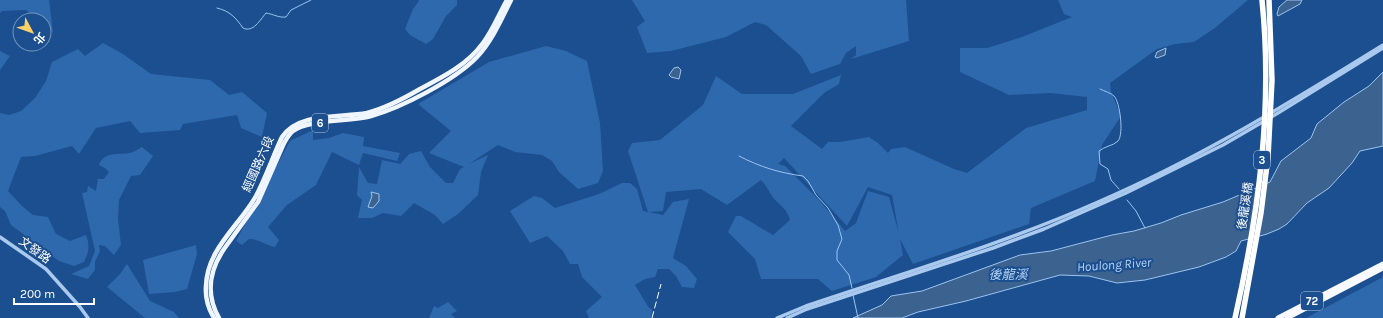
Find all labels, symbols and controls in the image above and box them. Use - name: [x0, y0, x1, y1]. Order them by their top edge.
- north arrow: [12, 12, 52, 52]
- text: 北: [31, 30, 48, 47]
- road number: 6: [312, 114, 328, 132]
- street label: 經國路六段: [239, 134, 277, 194]
- road number: 3: [1254, 151, 1270, 169]
- street label: 後龍溪橋: [1234, 181, 1256, 231]
- street label: 文發路: [16, 234, 54, 266]
- water label: Houlong River: [1076, 254, 1152, 275]
- water label: 後龍溪: [988, 267, 1029, 282]
- scale bar: [14, 280, 94, 306]
- text: 200 m: [20, 287, 55, 301]
- road number: 72: [1301, 292, 1323, 310]

